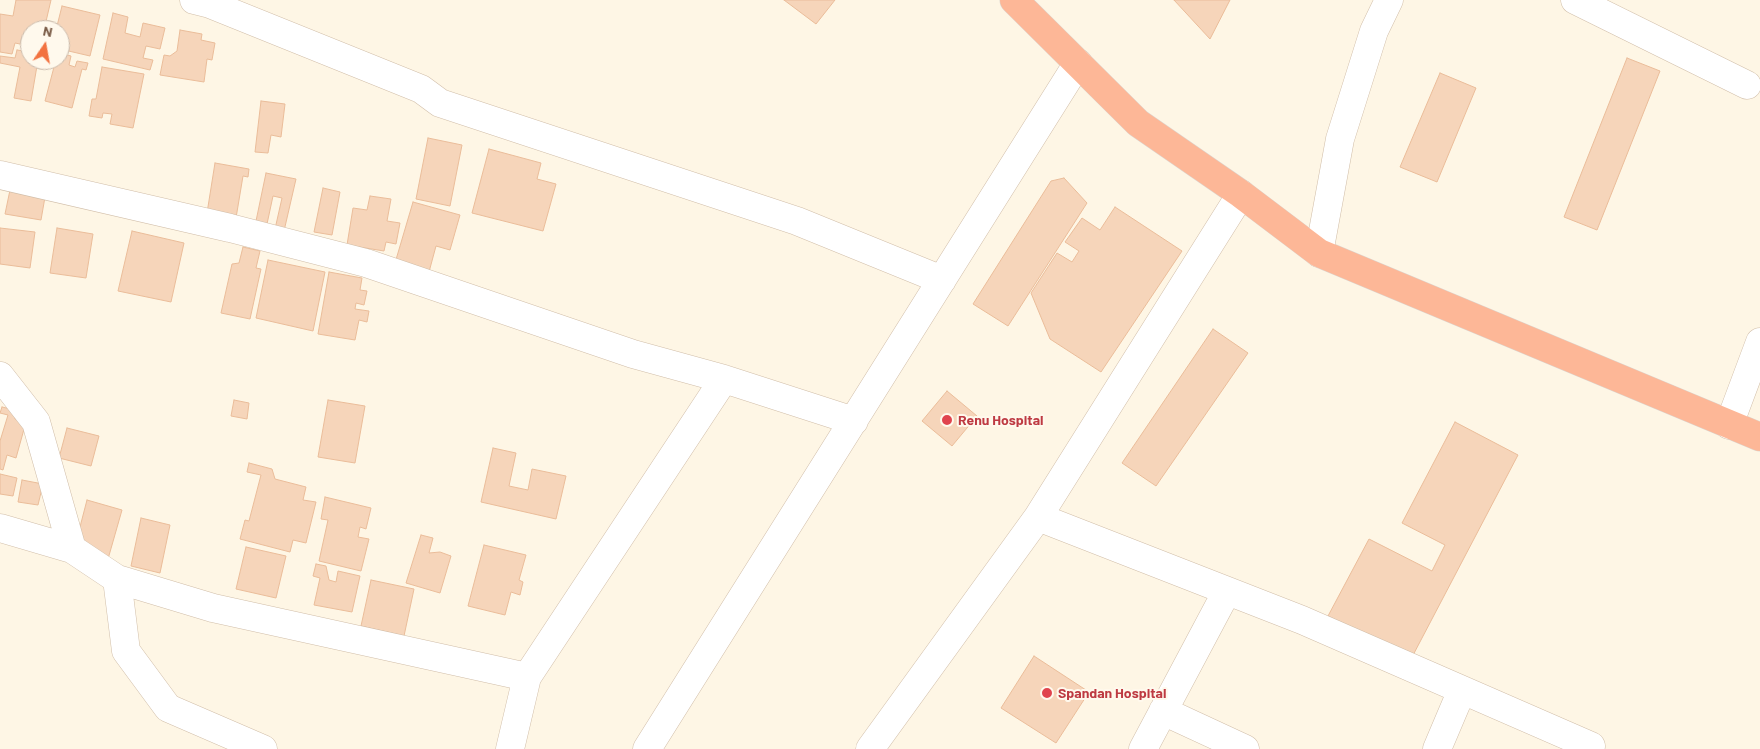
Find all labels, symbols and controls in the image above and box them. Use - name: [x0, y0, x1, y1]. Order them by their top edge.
- north arrow: [20, 20, 70, 70]
- text: N: [42, 22, 54, 40]
- place label: Renu Hospital: [958, 412, 1043, 428]
- marker: Renu Hospital: [940, 413, 954, 427]
- place label: Spandan Hospital: [1058, 685, 1166, 701]
- marker: Spandan Hospital: [1040, 686, 1054, 700]

